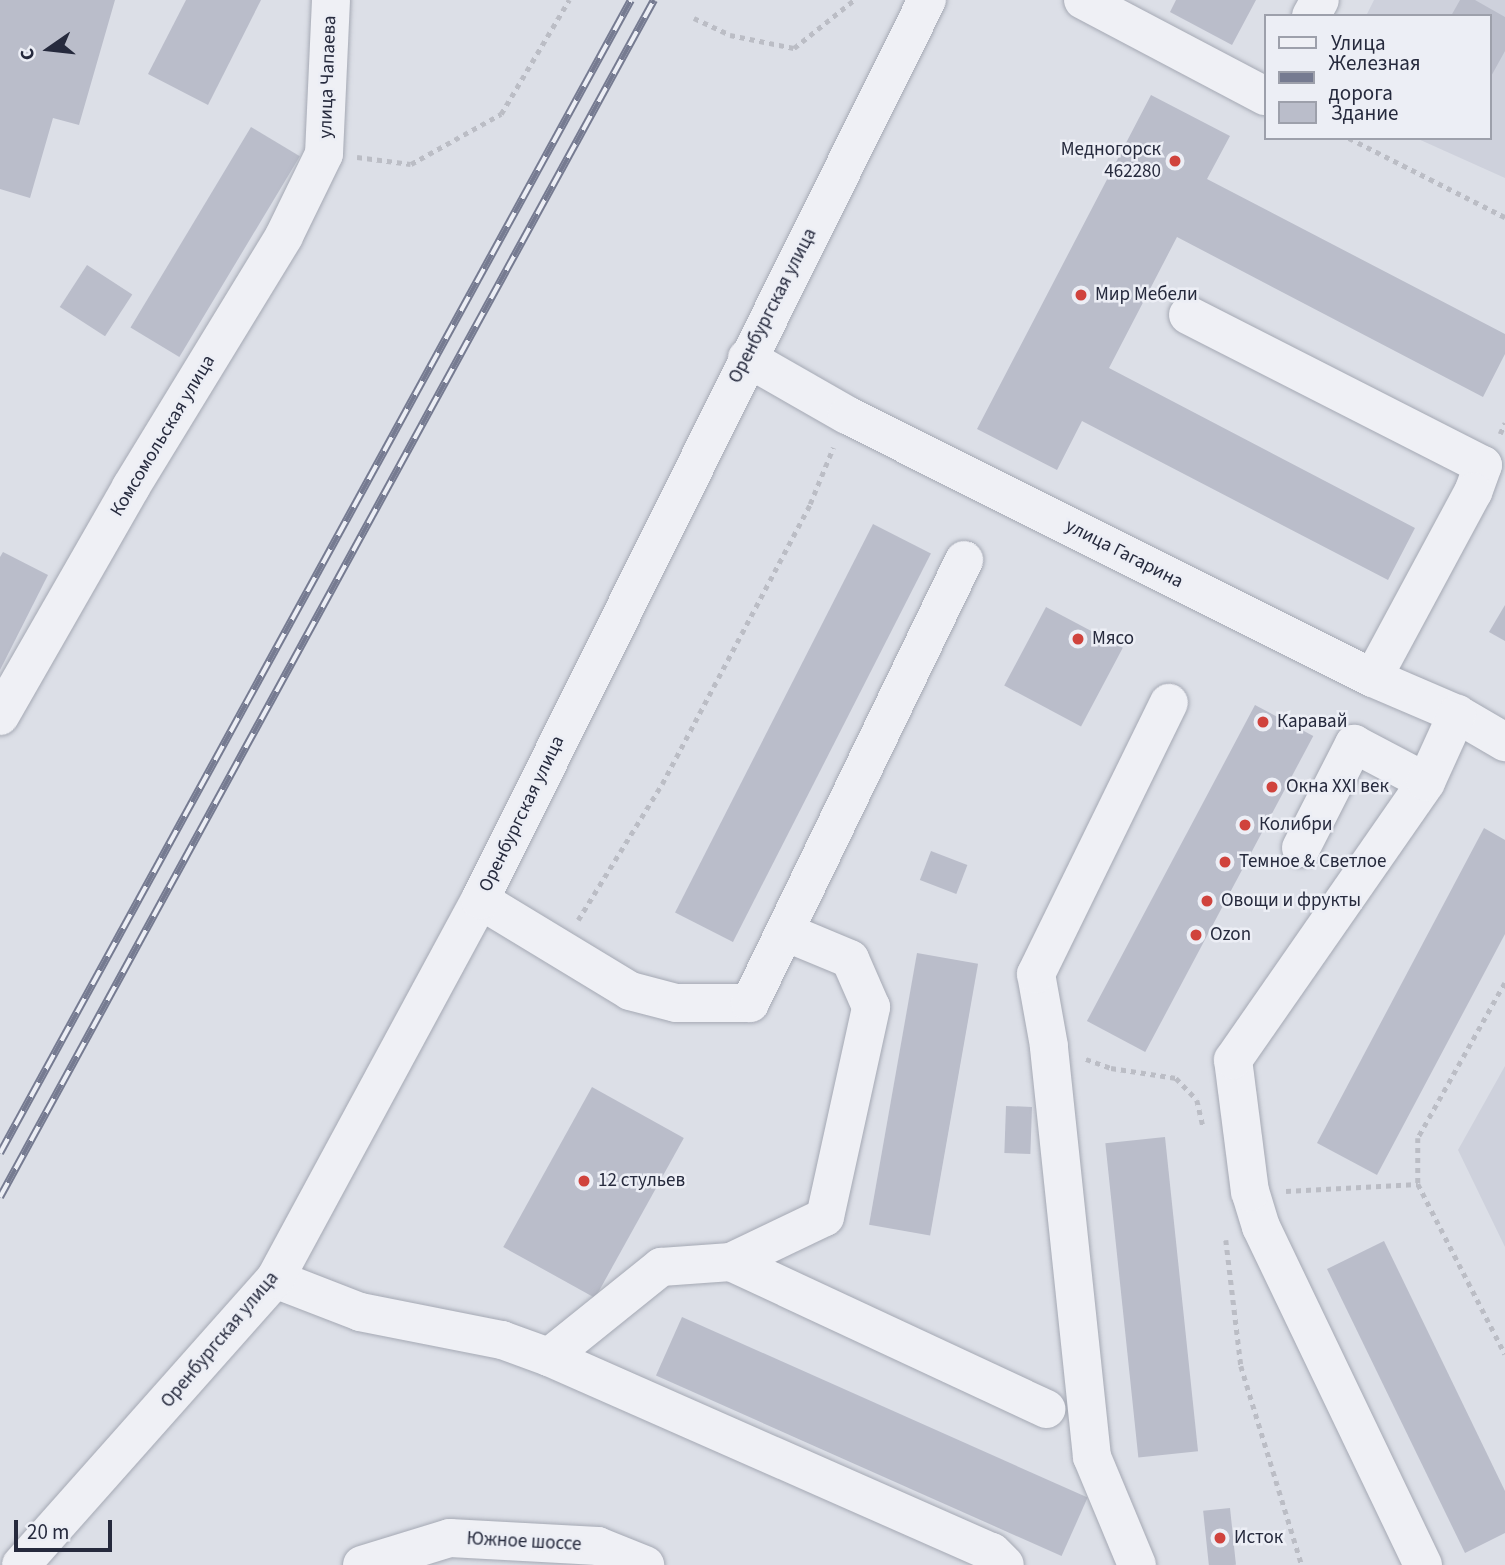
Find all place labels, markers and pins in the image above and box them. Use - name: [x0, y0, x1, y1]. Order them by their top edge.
- place label: Медногорск 462280: [1061, 139, 1161, 183]
- marker: Медногорск 462280: [1167, 153, 1183, 169]
- place label: Мир Мебели: [1095, 284, 1198, 306]
- marker: Мир Мебели: [1073, 287, 1089, 303]
- place label: Мясо: [1092, 628, 1134, 650]
- marker: Мясо: [1070, 631, 1086, 647]
- place label: Каравай: [1277, 711, 1347, 733]
- marker: Каравай: [1255, 714, 1271, 730]
- place label: Окна XXI век: [1286, 776, 1389, 798]
- marker: Окна XXI век: [1264, 779, 1280, 795]
- place label: Колибри: [1259, 814, 1333, 836]
- marker: Колибри: [1237, 817, 1253, 833]
- place label: Темное & Светлое: [1239, 851, 1386, 873]
- marker: Темное & Светлое: [1217, 854, 1233, 870]
- place label: Овощи и фрукты: [1221, 890, 1361, 912]
- marker: Овощи и фрукты: [1199, 893, 1215, 909]
- place label: Ozon: [1210, 924, 1251, 946]
- marker: Ozon: [1188, 927, 1204, 943]
- place label: 12 стульев: [598, 1170, 685, 1192]
- marker: 12 стульев: [576, 1173, 592, 1189]
- place label: Исток: [1234, 1527, 1283, 1549]
- marker: Исток: [1212, 1530, 1228, 1546]

